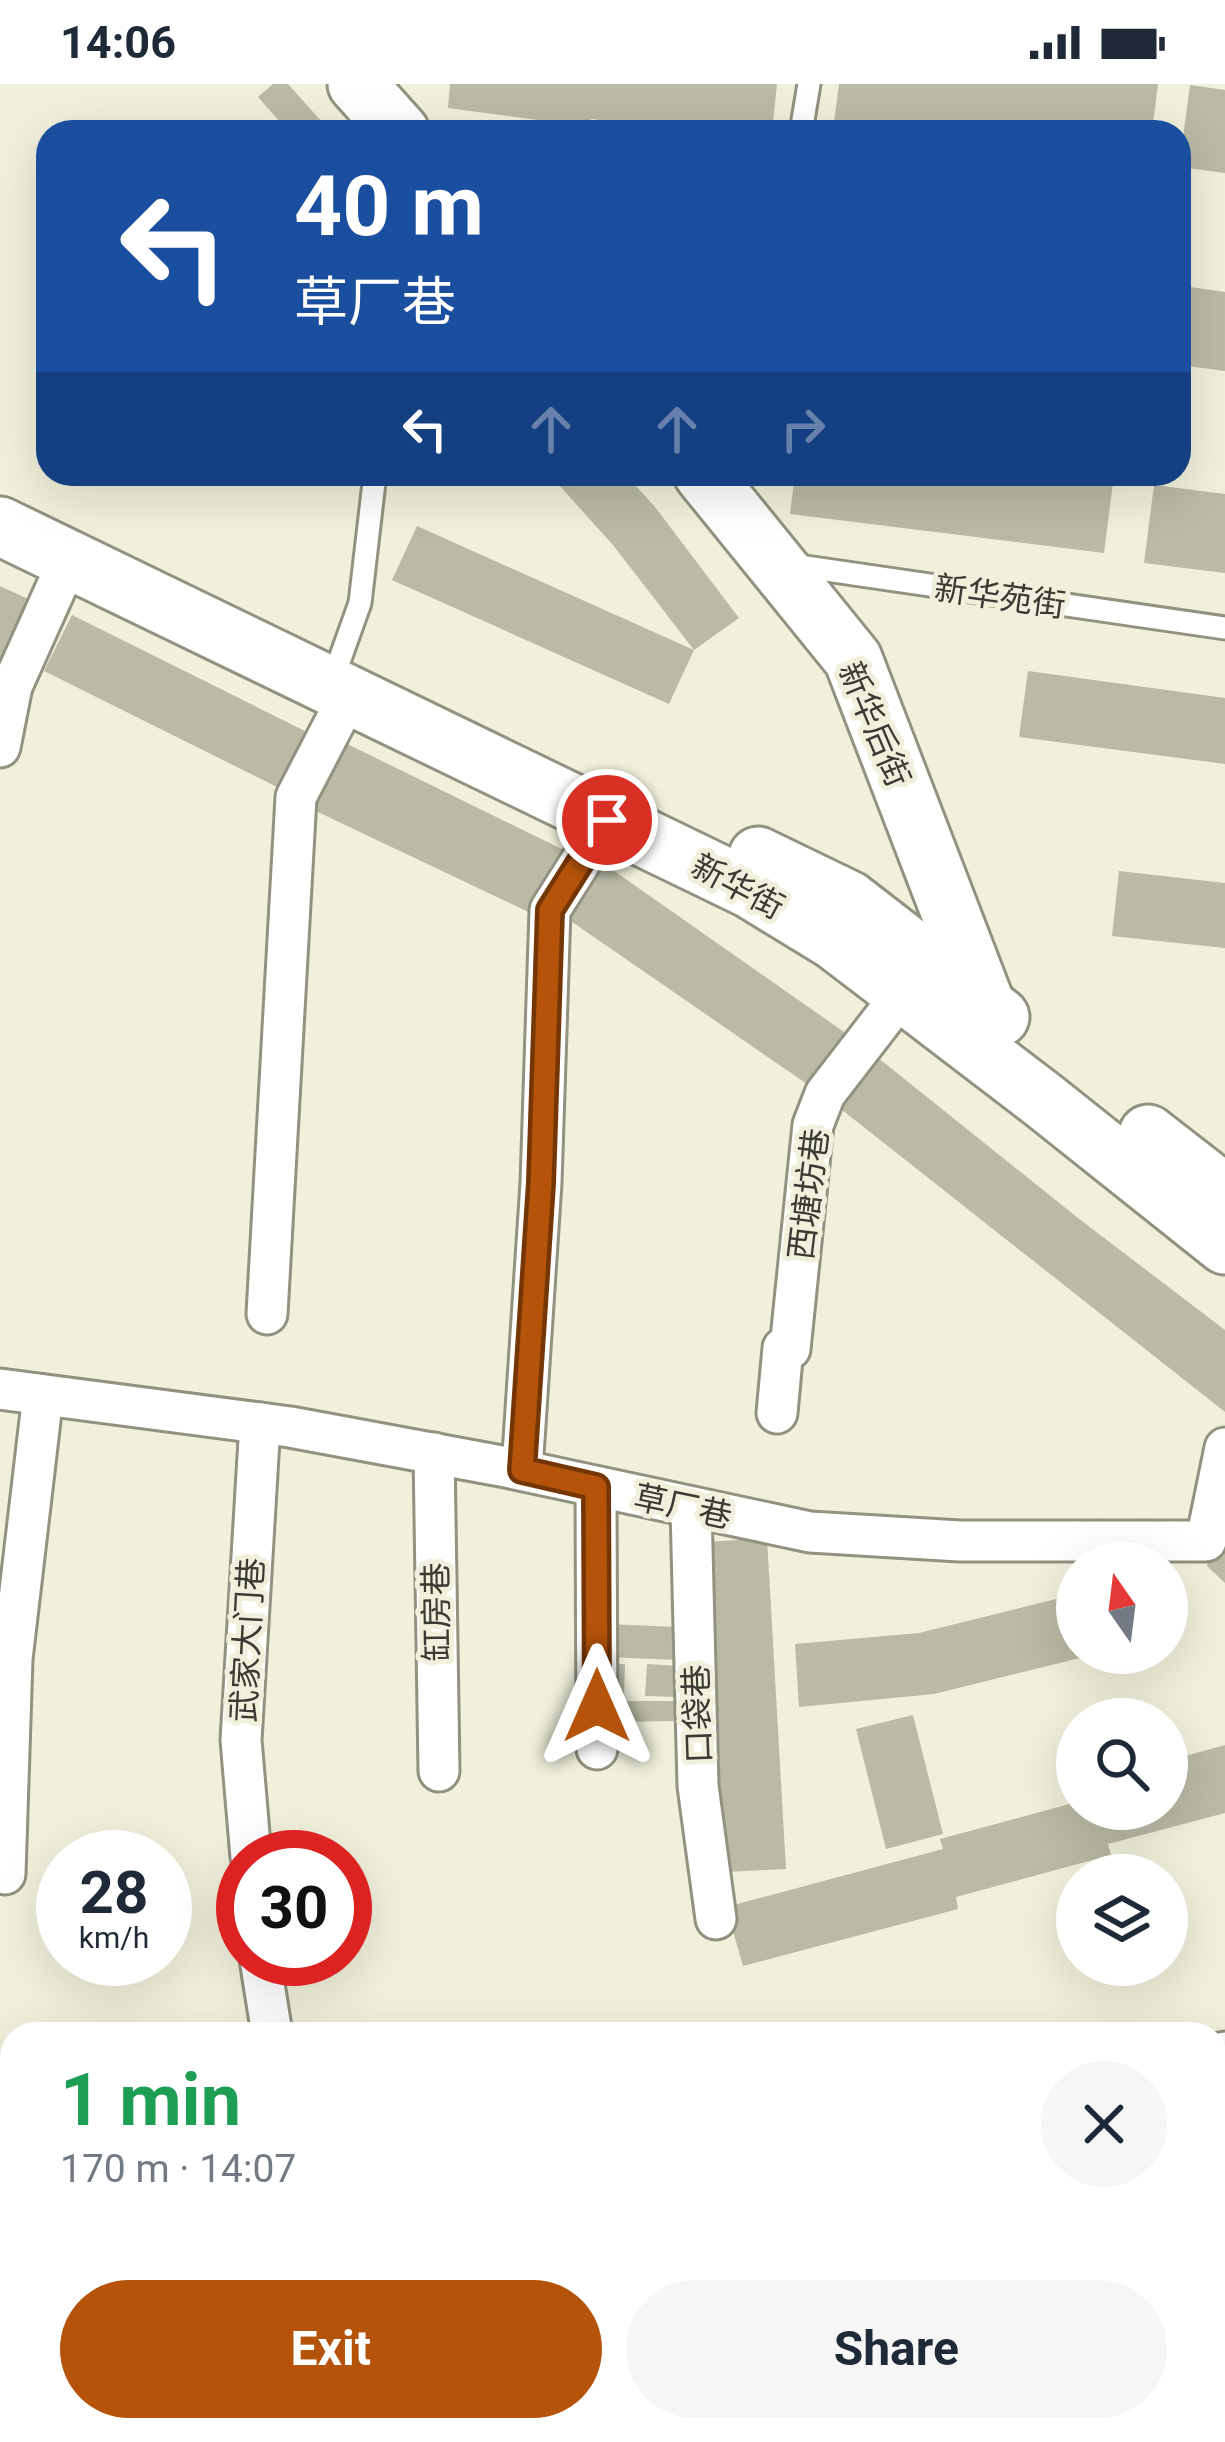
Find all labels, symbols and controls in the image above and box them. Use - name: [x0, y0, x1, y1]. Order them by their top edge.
- text: 14:06: [60, 16, 176, 69]
- text: 40 m: [294, 157, 484, 256]
- icon: left: [96, 168, 252, 324]
- text: 草厂巷: [294, 271, 456, 334]
- icon: left: [392, 396, 458, 462]
- icon: ahead: [518, 396, 584, 462]
- icon: ahead: [644, 396, 710, 462]
- icon: right: [770, 396, 836, 462]
- street label: 新华苑街: [932, 568, 1068, 625]
- street label: 新华后街: [831, 656, 918, 793]
- pin: [556, 769, 658, 871]
- icon: arrive: [574, 787, 640, 853]
- street label: 新华街: [685, 846, 791, 927]
- street label: 西塘坊巷: [781, 1126, 836, 1262]
- street label: 草厂巷: [630, 1477, 735, 1536]
- north arrow: [1056, 1542, 1188, 1674]
- map controls: [1056, 1542, 1188, 1986]
- street label: 武家大门巷: [224, 1557, 271, 1723]
- street label: 缸房巷: [416, 1562, 457, 1662]
- position arrow: [534, 1643, 660, 1769]
- street label: 口袋巷: [676, 1664, 719, 1764]
- button: search: [1056, 1698, 1188, 1830]
- speed limit sign: 30: [216, 1830, 372, 1986]
- button: layers: [1056, 1854, 1188, 1986]
- text: 28: [80, 1857, 148, 1928]
- text: km/h: [79, 1920, 149, 1955]
- text: 1 min: [60, 2058, 241, 2143]
- button: close: [1041, 2061, 1167, 2187]
- text: 170 m · 14:07: [60, 2146, 296, 2192]
- button: Exit: [60, 2280, 602, 2418]
- button: Share: [626, 2280, 1167, 2418]

